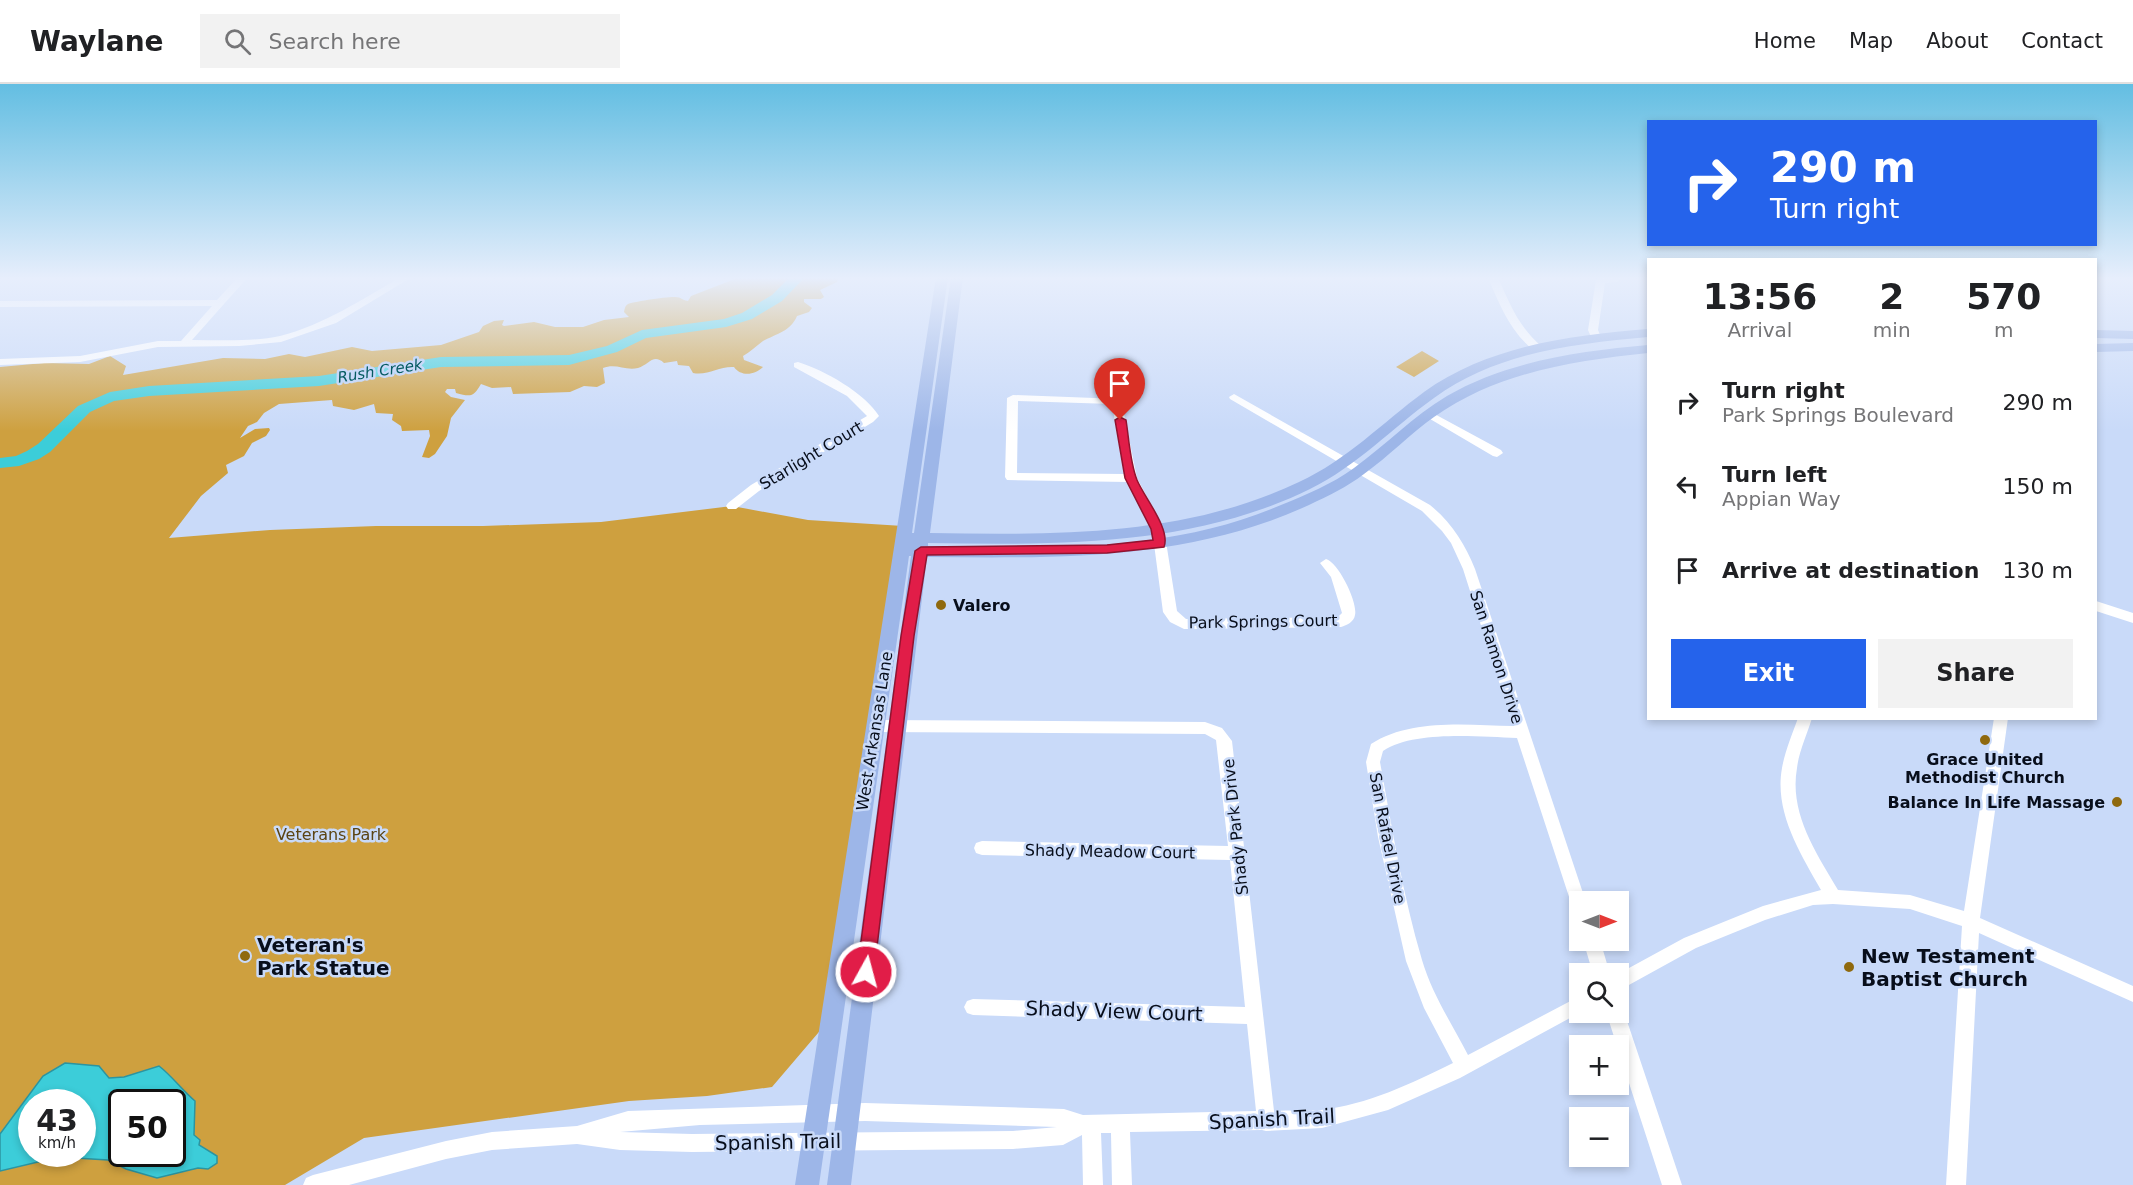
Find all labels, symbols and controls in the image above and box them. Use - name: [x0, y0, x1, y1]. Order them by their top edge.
- search box: [200, 14, 620, 68]
- text: Waylane: [30, 25, 164, 58]
- icon: search: [221, 25, 254, 58]
- text: Search here: [269, 29, 401, 54]
- text: Home: [1754, 29, 1816, 53]
- text: Map: [1849, 29, 1893, 53]
- text: About: [1926, 29, 1988, 53]
- text: Contact: [2021, 29, 2103, 53]
- text: 290 m: [1770, 143, 1916, 192]
- icon: right: [1671, 144, 1749, 222]
- text: Turn right: [1770, 193, 1899, 224]
- text: 13:56: [1703, 276, 1817, 317]
- text: 2: [1879, 276, 1904, 317]
- text: 570: [1966, 276, 2041, 317]
- text: Arrival: [1727, 318, 1792, 342]
- text: min: [1873, 318, 1911, 342]
- text: m: [1994, 318, 2014, 342]
- water label: Rush Creek: [336, 355, 425, 387]
- pin: [1094, 358, 1145, 420]
- icon: arrive: [1103, 367, 1136, 400]
- text: Turn right: [1722, 378, 1845, 403]
- icon: right: [1671, 386, 1704, 419]
- text: 290 m: [2003, 390, 2073, 415]
- text: Park Springs Boulevard: [1722, 403, 1954, 427]
- street label: Starlight Court: [756, 417, 866, 494]
- text: Turn left: [1722, 462, 1827, 487]
- icon: left: [1671, 470, 1704, 503]
- text: 150 m: [2003, 474, 2073, 499]
- text: Appian Way: [1722, 487, 1841, 511]
- icon: arrive: [1671, 554, 1704, 587]
- text: Arrive at destination: [1722, 558, 1979, 583]
- text: 130 m: [2003, 558, 2073, 583]
- street label: San Ramon Drive: [1466, 588, 1527, 726]
- place label: Valero: [953, 596, 1011, 615]
- marker: Valero: [934, 598, 948, 612]
- street label: Park Springs Court: [1189, 611, 1337, 632]
- button: Exit: [1671, 639, 1866, 708]
- button: Share: [1878, 639, 2073, 708]
- street label: West Arkansas Lane: [853, 650, 896, 812]
- marker: Grace United Methodist Church: [1978, 733, 1992, 747]
- place label: Grace United Methodist Church: [1905, 750, 2065, 787]
- street label: Shady Park Drive: [1219, 758, 1252, 896]
- street label: San Rafael Drive: [1365, 771, 1410, 905]
- place label: Balance In Life Massage: [1888, 793, 2105, 812]
- marker: Balance In Life Massage: [2110, 795, 2124, 809]
- park label: Veterans Park: [276, 825, 387, 844]
- street label: Shady Meadow Court: [1025, 841, 1195, 862]
- north arrow: [1569, 891, 1629, 951]
- map controls: [1569, 891, 1629, 1167]
- place label: Veteran's Park Statue: [257, 933, 390, 980]
- position arrow: [834, 940, 898, 1004]
- place label: New Testament Baptist Church: [1861, 944, 2035, 991]
- marker: Veteran's Park Statue: [238, 949, 252, 963]
- marker: New Testament Baptist Church: [1842, 960, 1856, 974]
- button: search: [1569, 963, 1629, 1023]
- street label: Shady View Court: [1025, 996, 1203, 1026]
- button: +: [1569, 1035, 1629, 1095]
- speed limit sign: 50: [108, 1089, 186, 1167]
- text: 43: [36, 1103, 78, 1138]
- street label: Spanish Trail: [1208, 1104, 1336, 1134]
- button: −: [1569, 1107, 1629, 1167]
- street label: Spanish Trail: [715, 1129, 841, 1155]
- text: km/h: [38, 1134, 76, 1152]

